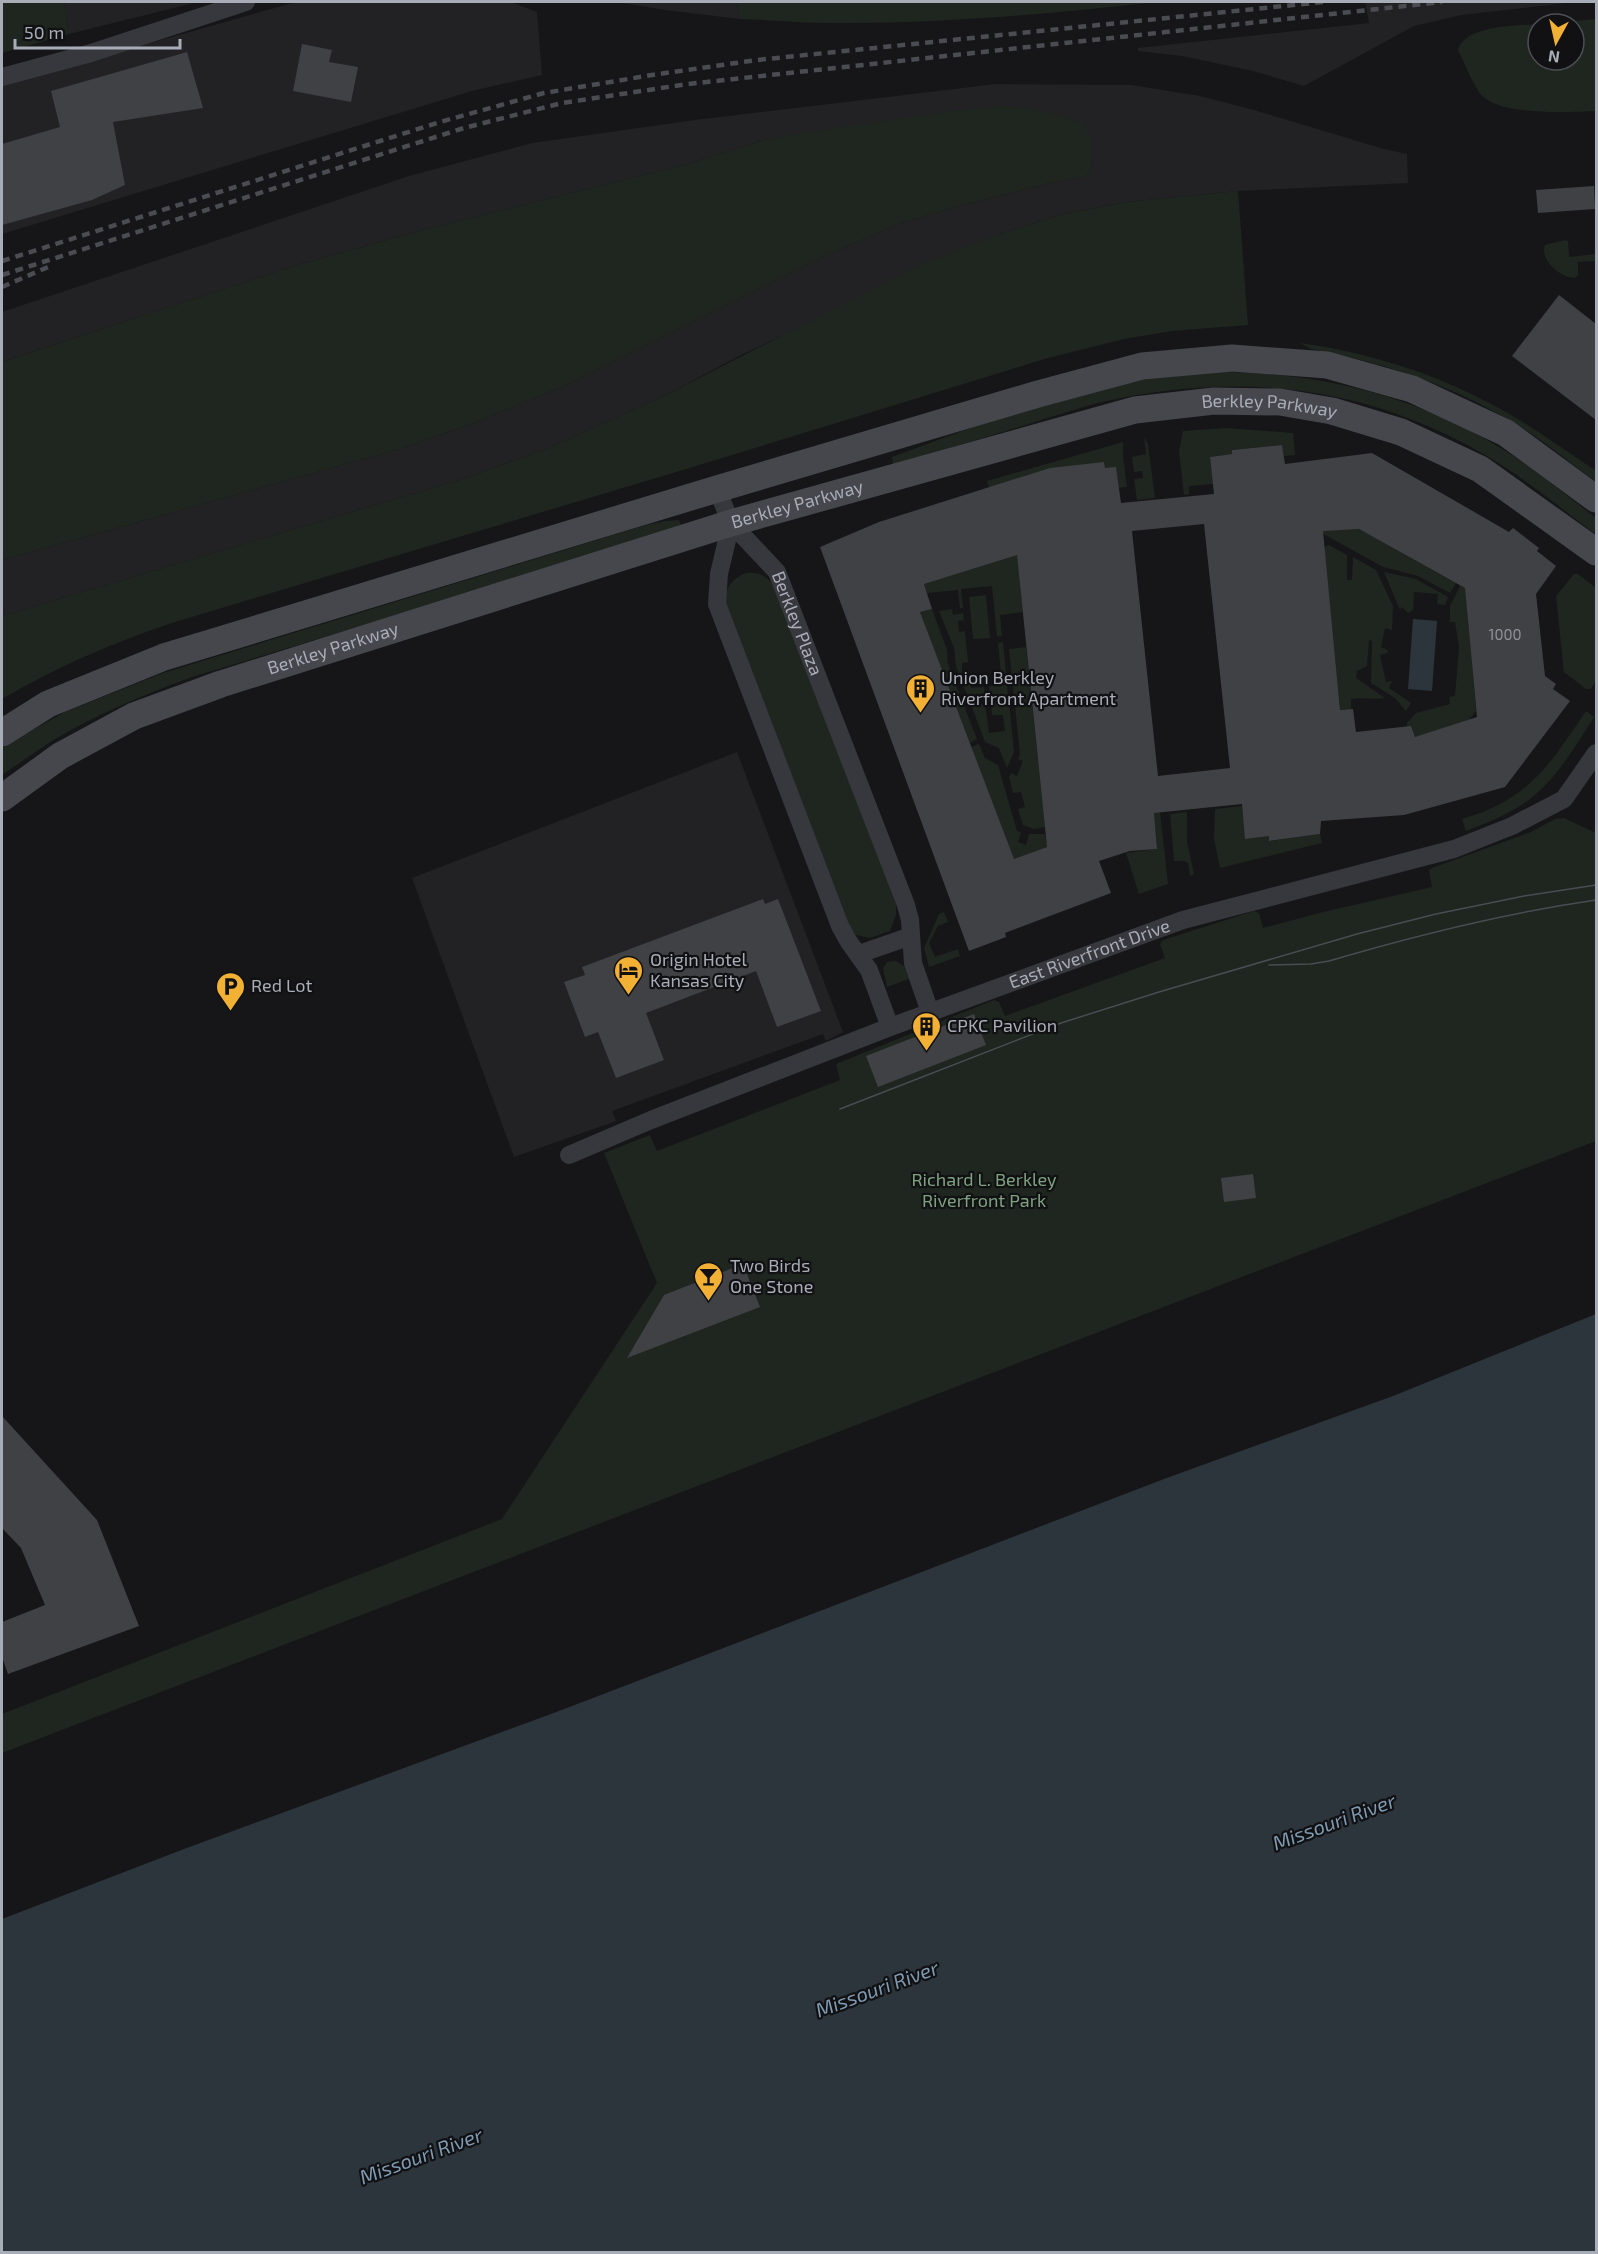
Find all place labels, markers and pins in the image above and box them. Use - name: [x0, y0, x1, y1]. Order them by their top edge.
- place label: Union Berkley Riverfront Apartment: [941, 666, 1116, 709]
- building icon: Union Berkley Riverfront Apartment: [904, 672, 936, 714]
- place label: Origin Hotel Kansas City: [650, 948, 747, 991]
- hotel icon: Origin Hotel Kansas City: [613, 954, 645, 996]
- parking icon: Red Lot: [214, 970, 246, 1012]
- place label: Red Lot: [251, 974, 312, 996]
- building icon: CPKC Pavilion: [910, 1010, 942, 1052]
- place label: CPKC Pavilion: [947, 1014, 1057, 1036]
- place label: Two Birds One Stone: [730, 1254, 813, 1297]
- bar icon: Two Birds One Stone: [693, 1260, 725, 1302]

